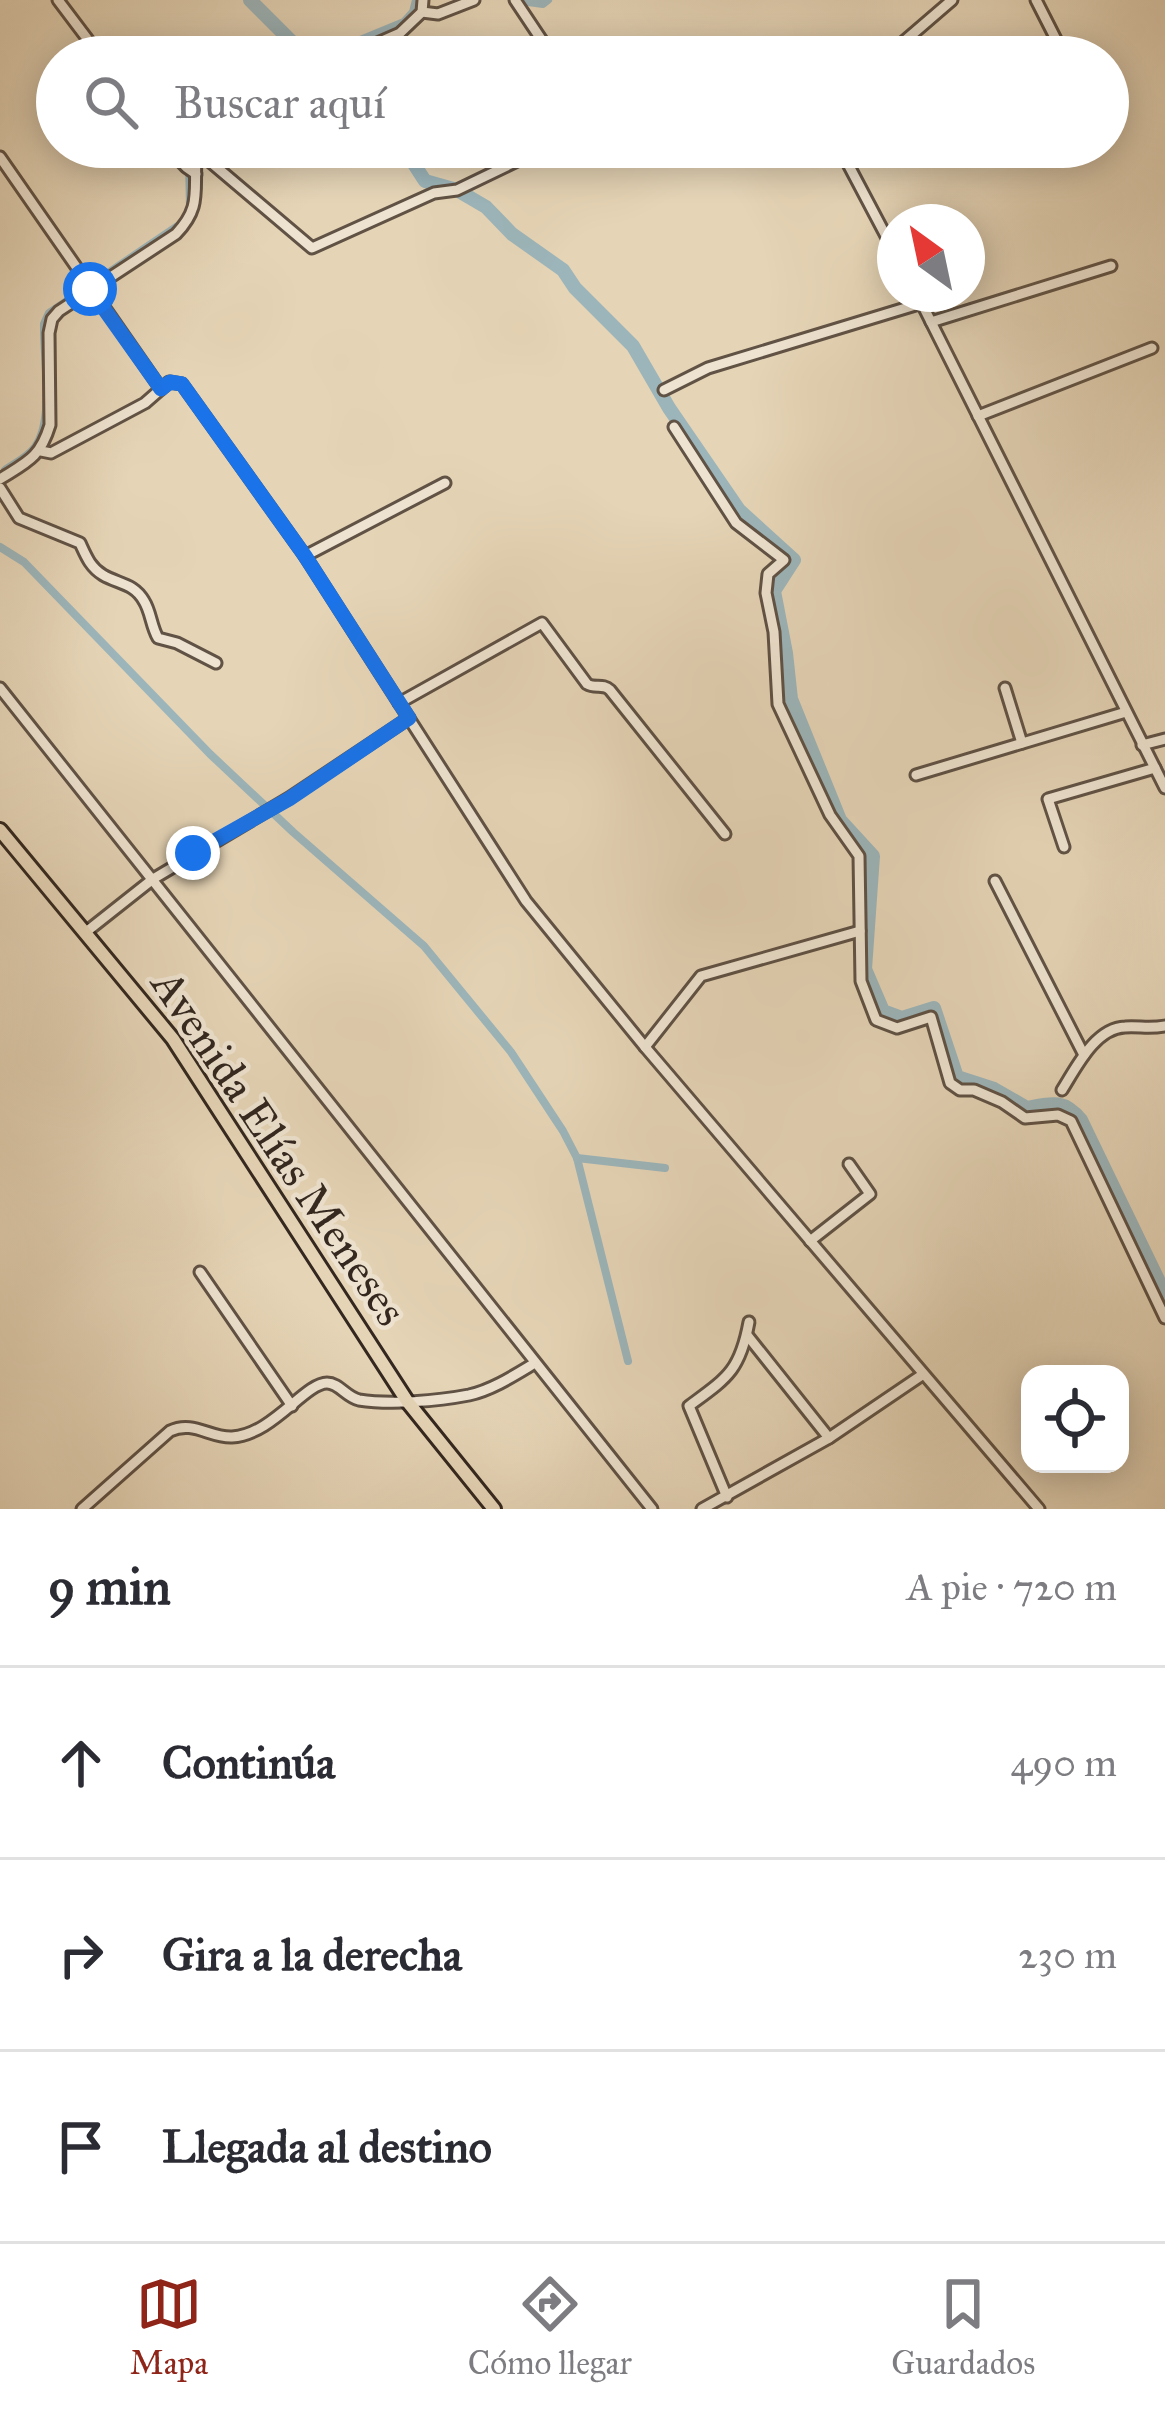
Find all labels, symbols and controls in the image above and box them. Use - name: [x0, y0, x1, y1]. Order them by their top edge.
- search box: [36, 36, 1129, 168]
- icon: search: [78, 69, 144, 135]
- text: Buscar aquí: [174, 75, 386, 130]
- north arrow: [877, 204, 985, 312]
- route start: [63, 262, 117, 316]
- route end: [166, 826, 220, 880]
- street label: Avenida Elías Meneses: [139, 957, 419, 1336]
- map controls: [1021, 1365, 1129, 1473]
- button: locate: [1021, 1365, 1129, 1473]
- text: 9 min: [48, 1556, 171, 1618]
- text: A pie · 720 m: [907, 1563, 1117, 1611]
- icon: ahead: [48, 1730, 114, 1796]
- text: Continúa: [162, 1735, 335, 1790]
- text: 490 m: [1010, 1739, 1117, 1787]
- icon: right: [48, 1922, 114, 1988]
- text: Gira a la derecha: [162, 1927, 462, 1982]
- text: 230 m: [1018, 1931, 1117, 1979]
- icon: arrive: [48, 2114, 114, 2180]
- text: Llegada al destino: [162, 2119, 492, 2174]
- tab: Mapa: [130, 2271, 208, 2383]
- tab: Cómo llegar: [468, 2271, 632, 2383]
- tab: Guardados: [891, 2271, 1035, 2383]

